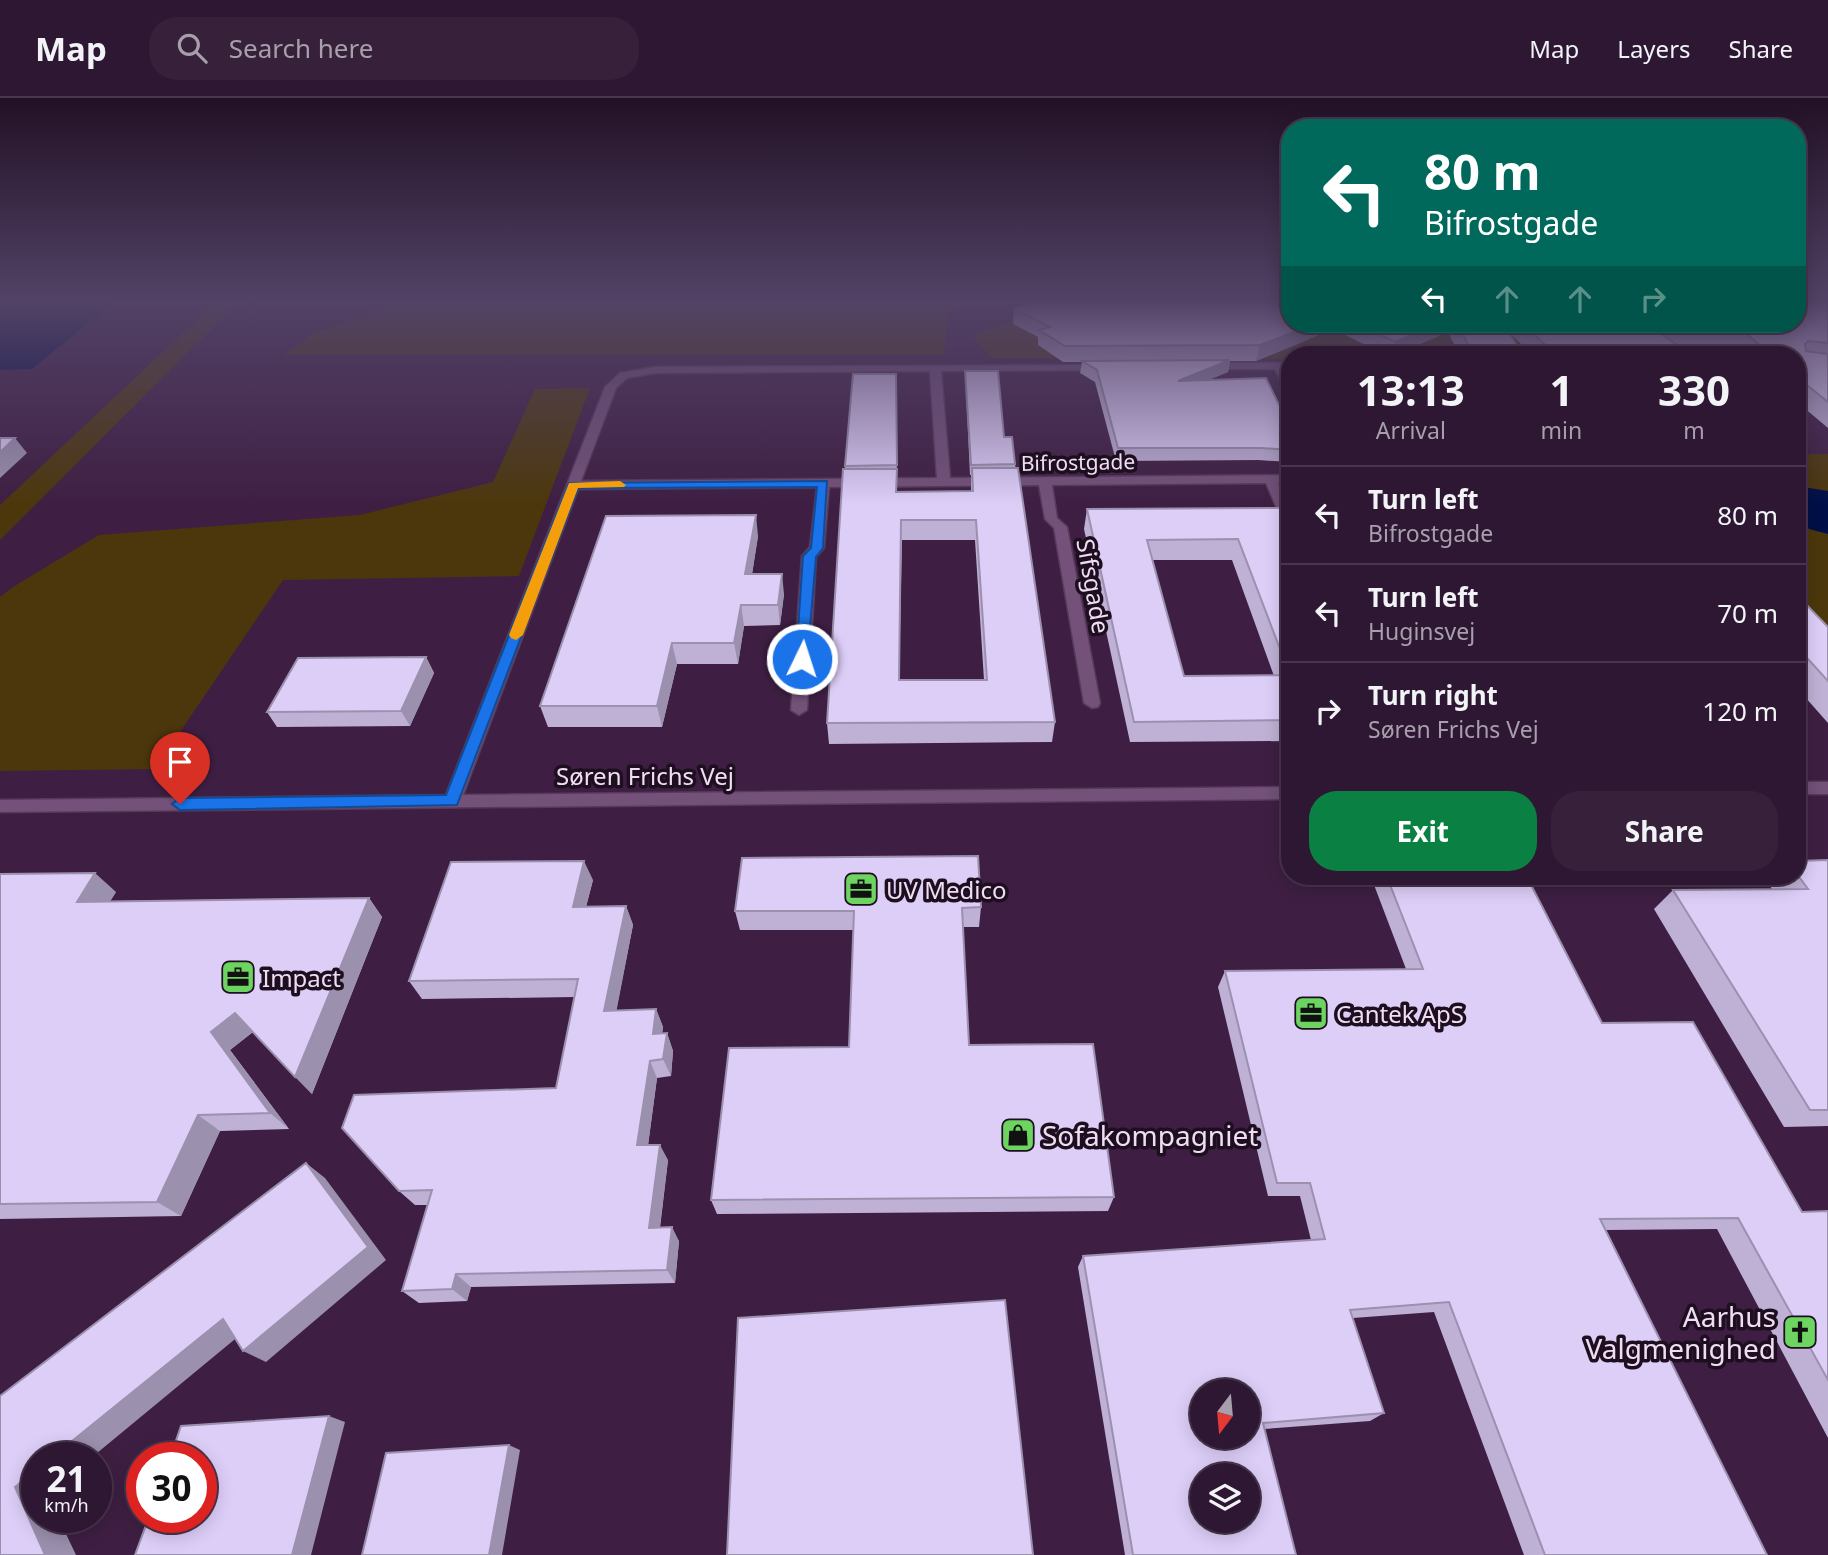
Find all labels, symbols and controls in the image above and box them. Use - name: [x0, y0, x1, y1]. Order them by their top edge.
- search box: [149, 17, 639, 80]
- text: Map: [35, 26, 107, 71]
- icon: search: [173, 29, 211, 67]
- text: Search here: [229, 30, 373, 66]
- text: Map: [1529, 32, 1579, 65]
- text: Layers: [1617, 32, 1691, 65]
- text: Share: [1729, 32, 1793, 65]
- text: 80 m: [1424, 138, 1541, 204]
- icon: left: [1309, 147, 1400, 238]
- text: Bifrostgade: [1424, 201, 1598, 244]
- icon: left: [1415, 280, 1453, 318]
- icon: ahead: [1488, 280, 1526, 318]
- icon: ahead: [1561, 280, 1599, 318]
- icon: right: [1634, 280, 1672, 318]
- text: 13:13: [1357, 361, 1465, 418]
- text: 1: [1549, 361, 1573, 418]
- text: 330: [1658, 361, 1730, 418]
- text: Arrival: [1376, 414, 1446, 446]
- text: min: [1541, 414, 1582, 446]
- text: m: [1683, 414, 1705, 446]
- street label: Bifrostgade: [1021, 447, 1135, 477]
- text: Turn left: [1368, 481, 1479, 517]
- icon: left: [1309, 496, 1347, 534]
- text: 80 m: [1717, 497, 1778, 533]
- text: Bifrostgade: [1368, 517, 1493, 549]
- street label: Sifsgade: [1069, 536, 1119, 636]
- text: Turn left: [1368, 579, 1479, 615]
- icon: left: [1309, 594, 1347, 632]
- text: 70 m: [1717, 595, 1778, 631]
- text: Huginsvej: [1368, 615, 1475, 647]
- position arrow: [765, 622, 839, 696]
- text: Turn right: [1368, 677, 1498, 713]
- icon: right: [1309, 692, 1347, 730]
- text: 120 m: [1702, 693, 1778, 729]
- text: Søren Frichs Vej: [1368, 713, 1539, 745]
- pin: [150, 732, 210, 804]
- icon: arrive: [161, 743, 199, 781]
- street label: Søren Frichs Vej: [556, 759, 734, 792]
- button: Exit: [1309, 791, 1537, 871]
- button: Share: [1551, 791, 1778, 871]
- office icon: UV Medico: [842, 870, 880, 908]
- place label: UV Medico: [886, 873, 1006, 906]
- office icon: Impact: [219, 958, 257, 996]
- place label: Impact: [262, 961, 341, 994]
- office icon: Cantek ApS: [1292, 994, 1330, 1032]
- place label: Cantek ApS: [1336, 997, 1464, 1030]
- shop icon: Sofakompagniet: [999, 1116, 1037, 1154]
- place label: Sofakompagniet: [1042, 1116, 1258, 1154]
- place label: Aarhus Valgmenighed: [1586, 1297, 1776, 1367]
- church icon: Aarhus Valgmenighed: [1781, 1313, 1819, 1351]
- north arrow: [1190, 1379, 1260, 1449]
- map controls: [1190, 1379, 1260, 1533]
- speed limit sign: 30: [126, 1442, 217, 1533]
- text: 21: [46, 1455, 87, 1502]
- button: layers: [1190, 1463, 1260, 1533]
- text: km/h: [44, 1493, 89, 1517]

